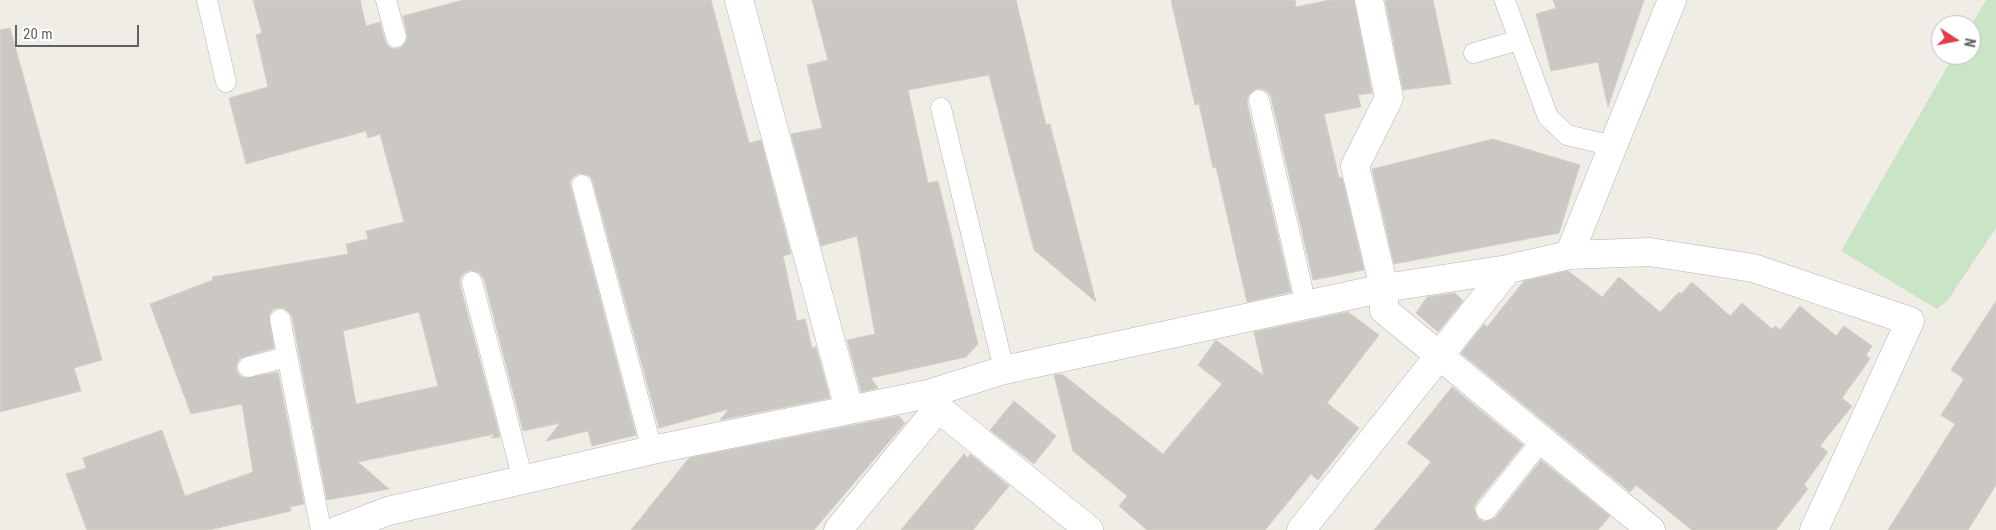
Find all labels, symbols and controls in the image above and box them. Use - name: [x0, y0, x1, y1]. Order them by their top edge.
- scale bar: [18, 15, 141, 47]
- north arrow: [1931, 15, 1981, 65]
- text: 20 m: [23, 25, 53, 43]
- text: N: [1961, 37, 1978, 48]

